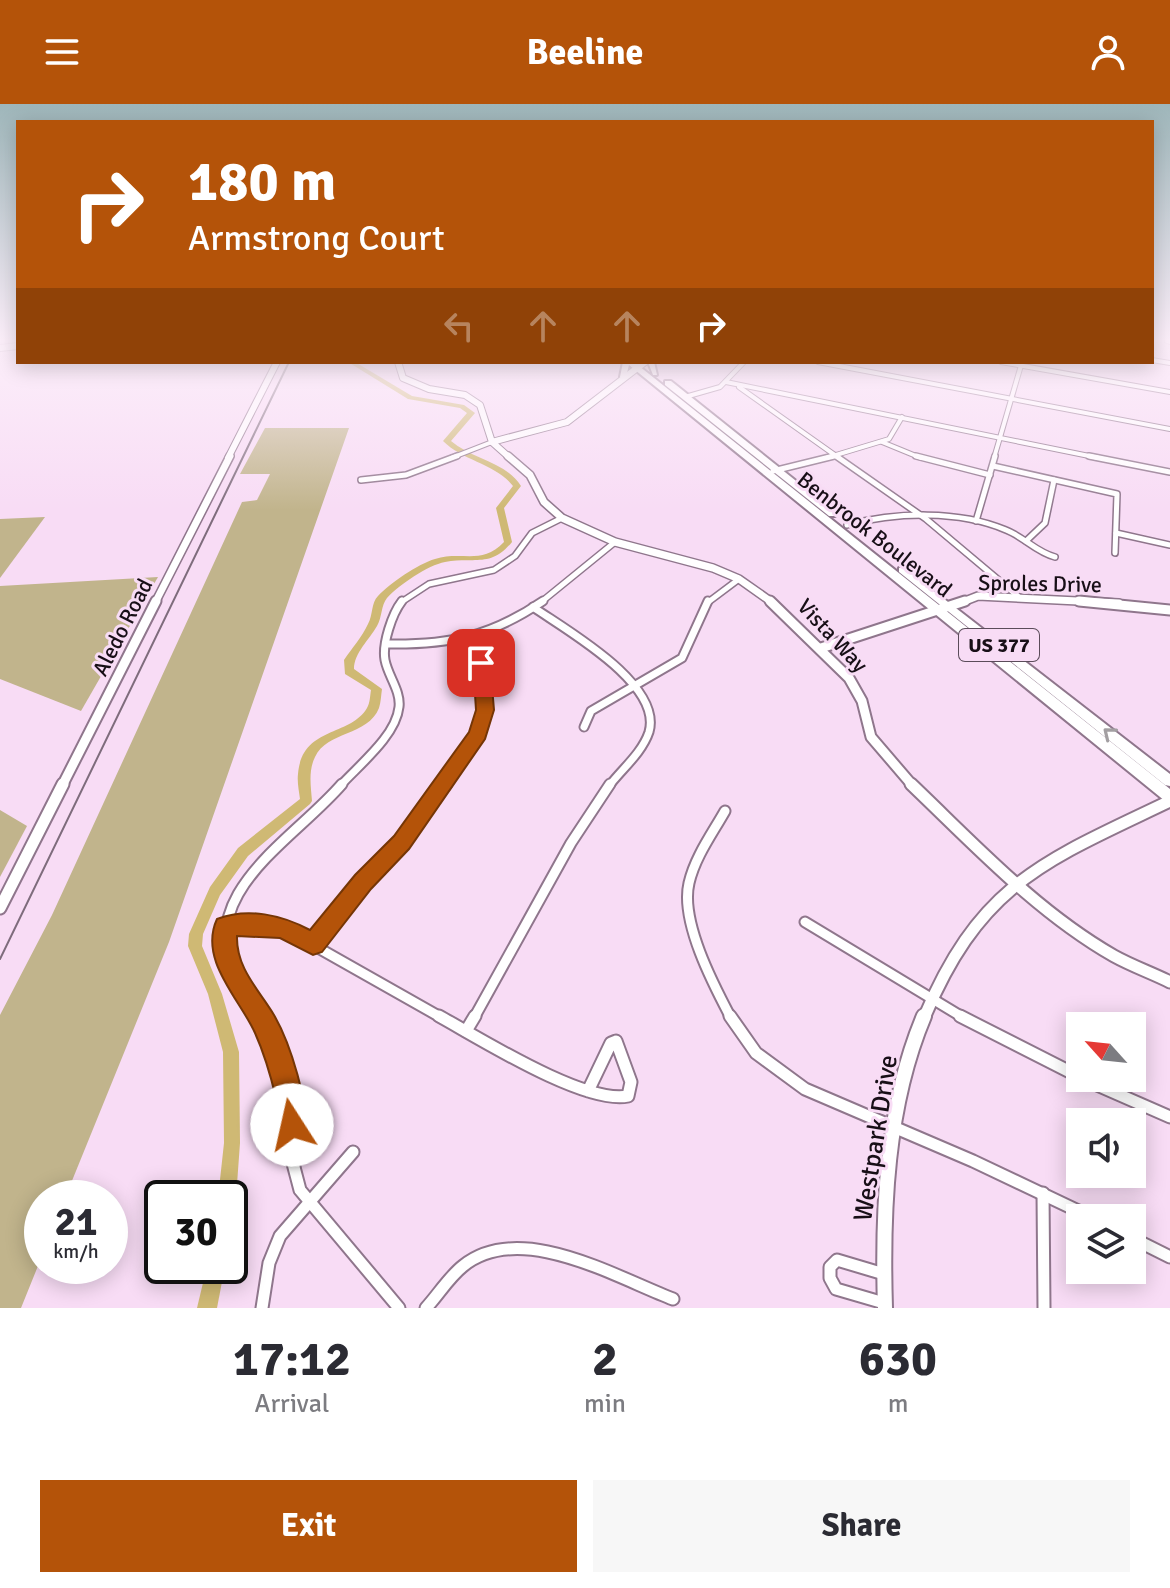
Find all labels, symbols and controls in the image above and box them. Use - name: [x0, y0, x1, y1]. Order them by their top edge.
- icon: menu: [40, 30, 84, 74]
- text: Beeline: [527, 30, 643, 75]
- icon: person: [1086, 30, 1130, 74]
- text: 180 m: [188, 147, 336, 216]
- icon: right: [56, 152, 160, 256]
- text: Armstrong Court: [188, 216, 445, 261]
- icon: left: [437, 304, 481, 348]
- icon: ahead: [521, 304, 565, 348]
- icon: ahead: [605, 304, 649, 348]
- icon: right: [689, 304, 733, 348]
- street label: Benbrook Boulevard: [792, 466, 957, 603]
- street label: Sproles Drive: [978, 569, 1102, 598]
- street label: Aledo Road: [86, 574, 158, 680]
- street label: Vista Way: [792, 593, 874, 678]
- pin: [447, 629, 515, 697]
- road number: US 377: [959, 629, 1039, 661]
- icon: arrive: [459, 641, 503, 685]
- one-way arrow: [1103, 728, 1118, 742]
- north arrow: [1066, 1012, 1146, 1092]
- map controls: [1066, 1012, 1146, 1284]
- street label: Westpark Drive: [847, 1053, 905, 1224]
- position arrow: [250, 1083, 334, 1167]
- button: sound: [1066, 1108, 1146, 1188]
- speed limit sign: 30: [144, 1180, 248, 1284]
- text: 21: [54, 1197, 98, 1247]
- button: layers: [1066, 1204, 1146, 1284]
- text: km/h: [53, 1239, 99, 1264]
- text: 17:12: [233, 1330, 351, 1389]
- text: 2: [592, 1330, 618, 1389]
- text: 630: [859, 1330, 937, 1389]
- text: Arrival: [255, 1388, 329, 1420]
- text: min: [584, 1388, 626, 1420]
- text: m: [888, 1388, 908, 1420]
- button: Exit: [40, 1480, 577, 1572]
- button: Share: [593, 1480, 1130, 1572]

